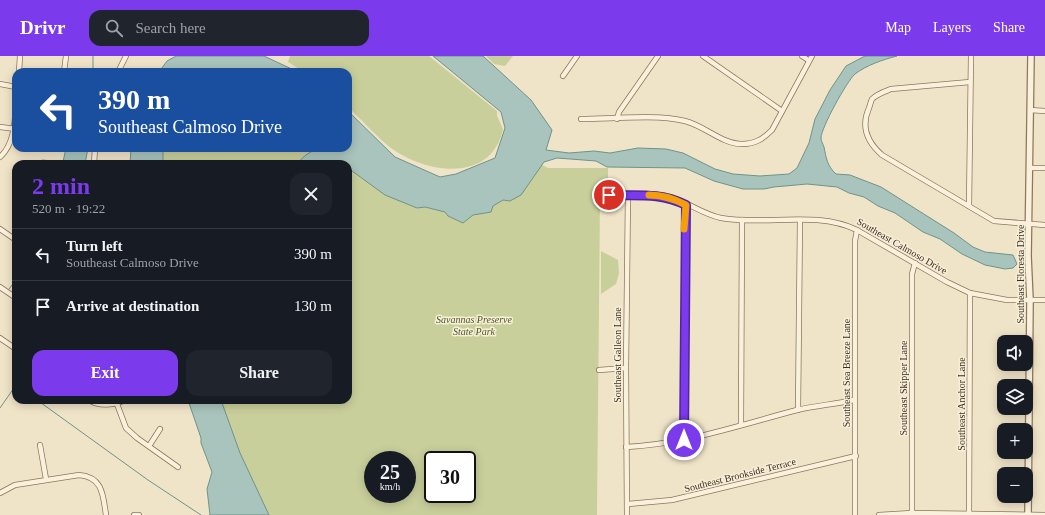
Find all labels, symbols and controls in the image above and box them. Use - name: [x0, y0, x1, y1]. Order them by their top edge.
- search box: [89, 10, 369, 46]
- text: Drivr: [20, 17, 65, 38]
- icon: search: [103, 17, 125, 39]
- text: Search here: [135, 20, 206, 36]
- text: Map: [885, 20, 911, 35]
- text: Layers: [933, 20, 971, 35]
- text: Share: [993, 20, 1025, 35]
- icon: left: [32, 84, 84, 136]
- text: 390 m: [98, 84, 170, 115]
- text: Southeast Calmoso Drive: [98, 117, 282, 137]
- text: 2 min: [32, 173, 90, 199]
- button: close: [290, 173, 332, 215]
- pin: [592, 178, 626, 212]
- icon: arrive: [598, 184, 620, 206]
- text: 520 m · 19:22: [32, 201, 105, 216]
- street label: Southeast Calmoso Drive: [855, 216, 949, 277]
- street label: Southeast Floresta Drive: [1015, 224, 1026, 323]
- text: Turn left: [66, 238, 123, 254]
- icon: left: [32, 244, 54, 266]
- text: 390 m: [294, 246, 332, 262]
- text: Southeast Calmoso Drive: [66, 255, 199, 270]
- icon: arrive: [32, 296, 54, 318]
- text: Arrive at destination: [66, 298, 199, 314]
- text: 130 m: [294, 298, 332, 314]
- street label: Southeast Galleon Lane: [612, 307, 623, 403]
- park label: Savannas Preserve State Park: [436, 314, 513, 337]
- street label: Southeast Sea Breeze Lane: [841, 318, 852, 427]
- map controls: [997, 335, 1033, 503]
- button: sound: [997, 335, 1033, 371]
- street label: Southeast Skipper Lane: [898, 340, 909, 435]
- button: Exit: [32, 350, 178, 396]
- button: Share: [186, 350, 332, 396]
- street label: Southeast Anchor Lane: [956, 357, 967, 451]
- button: layers: [997, 379, 1033, 415]
- position arrow: [663, 419, 705, 461]
- button: +: [997, 423, 1033, 459]
- speed limit sign: 30: [424, 451, 476, 503]
- street label: Southeast Brookside Terrace: [683, 456, 797, 494]
- text: 25: [380, 461, 400, 483]
- button: −: [997, 467, 1033, 503]
- text: km/h: [380, 481, 400, 492]

